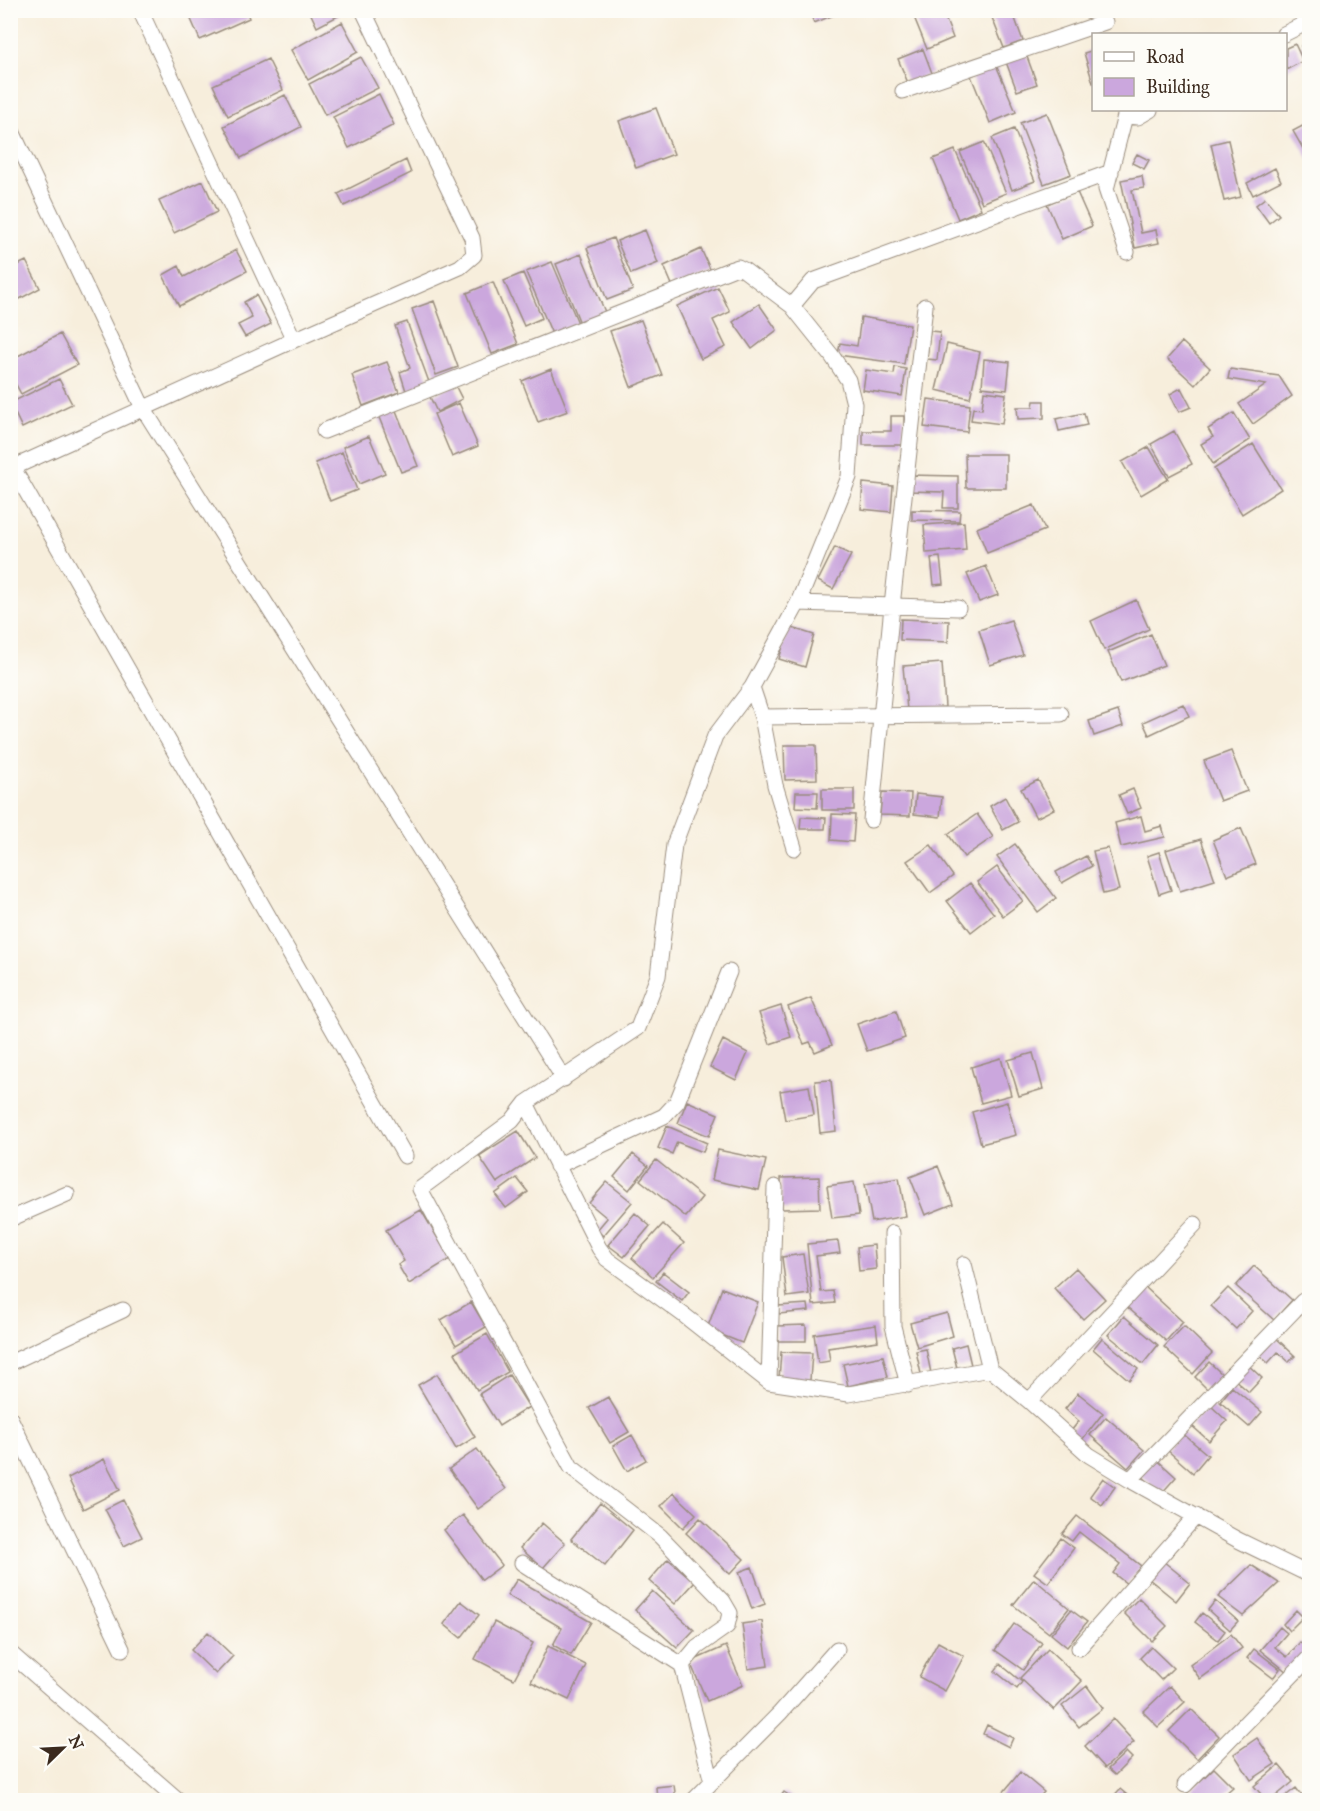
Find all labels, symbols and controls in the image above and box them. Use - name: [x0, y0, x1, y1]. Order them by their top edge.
- legend: [1092, 33, 1287, 111]
- text: Road: [1146, 46, 1184, 68]
- text: Building: [1146, 76, 1210, 99]
- north arrow: [33, 1718, 93, 1778]
- text: N: [65, 1732, 88, 1753]

